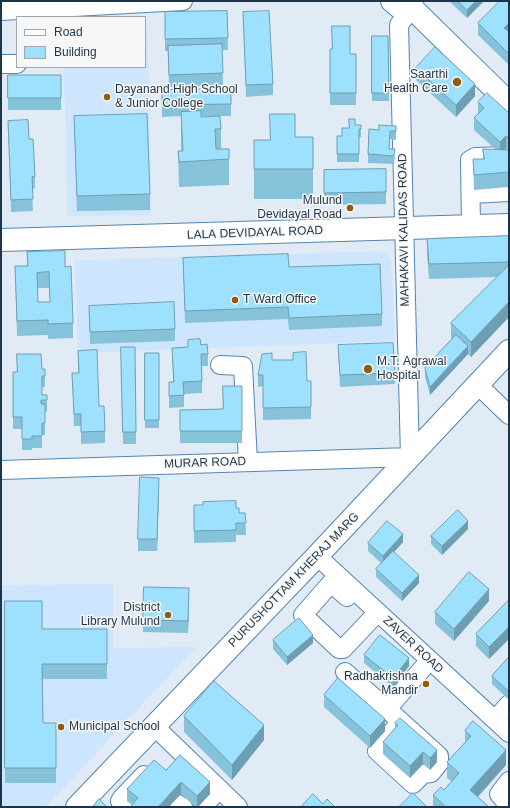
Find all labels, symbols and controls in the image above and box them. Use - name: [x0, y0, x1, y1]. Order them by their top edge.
- legend: [16, 16, 146, 68]
- text: Road: [54, 25, 83, 39]
- text: Building: [54, 45, 97, 59]
- place label: Saarthi Health Care: [384, 68, 448, 96]
- marker: Saarthi Health Care: [451, 76, 463, 88]
- place label: Dayanand High School & Junior College: [115, 83, 238, 111]
- marker: Dayanand High School & Junior College: [102, 92, 112, 102]
- street label: MAHAKAVI KALIDAS ROAD: [395, 153, 413, 307]
- place label: Mulund Devidayal Road: [257, 194, 342, 222]
- marker: Mulund Devidayal Road: [345, 203, 355, 213]
- street label: LALA DEVIDAYAL ROAD: [187, 223, 323, 243]
- place label: T Ward Office: [243, 293, 316, 307]
- marker: T Ward Office: [230, 295, 240, 305]
- place label: M.T. Agrawal Hospital: [377, 355, 446, 383]
- marker: M.T. Agrawal Hospital: [362, 363, 374, 375]
- street label: MURAR ROAD: [164, 454, 246, 472]
- street label: PURUSHOTTAM KHERAJ MARG: [226, 510, 362, 650]
- place label: District Library Mulund: [81, 601, 160, 629]
- marker: District Library Mulund: [163, 610, 173, 620]
- street label: ZAVER ROAD: [380, 613, 446, 677]
- place label: Radhakrishna Mandir: [344, 670, 418, 698]
- marker: Radhakrishna Mandir: [421, 679, 431, 689]
- place label: Municipal School: [69, 720, 160, 734]
- marker: Municipal School: [56, 722, 66, 732]

